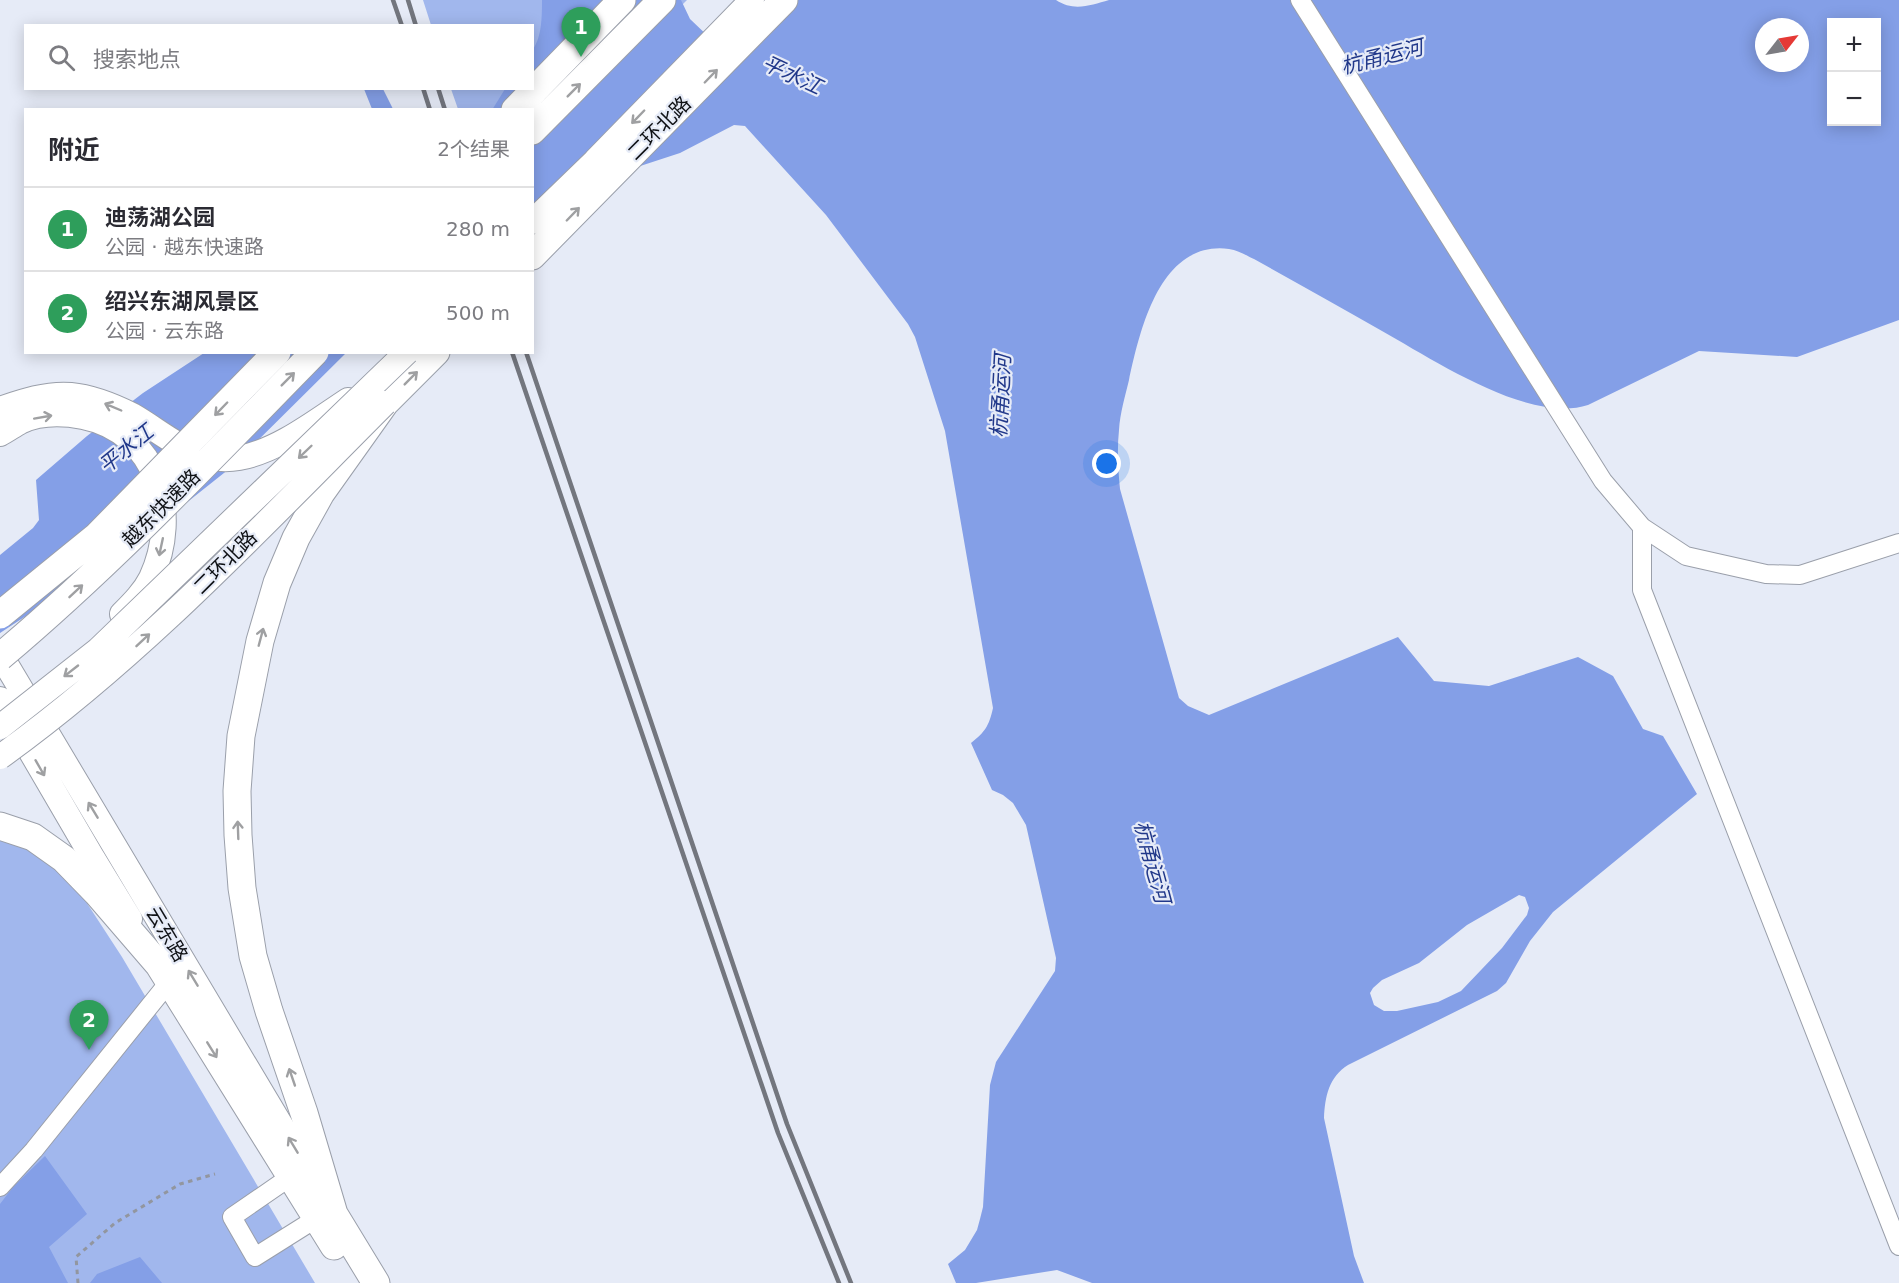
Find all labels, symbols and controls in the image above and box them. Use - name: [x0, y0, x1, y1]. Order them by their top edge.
- pin: 1: [562, 8, 600, 57]
- north arrow: [1755, 18, 1809, 72]
- map controls: [1827, 18, 1881, 126]
- button: +: [1827, 18, 1881, 72]
- search box: [24, 24, 534, 90]
- water label: 杭甬运河: [1338, 34, 1430, 79]
- icon: search: [45, 41, 78, 74]
- text: 搜索地点: [93, 47, 181, 72]
- water label: 平水江: [758, 51, 827, 100]
- one-way arrow: [704, 68, 718, 83]
- button: −: [1827, 72, 1881, 126]
- one-way arrow: [566, 82, 581, 97]
- street label: 二环北路: [622, 91, 696, 165]
- one-way arrow: [631, 110, 645, 125]
- text: 附近: [48, 135, 100, 165]
- text: 2个结果: [437, 137, 510, 161]
- text: 迪荡湖公园: [105, 205, 215, 230]
- one-way arrow: [566, 207, 581, 222]
- text: 1: [61, 217, 74, 241]
- text: 280 m: [446, 217, 510, 241]
- text: 公园 · 越东快速路: [105, 235, 264, 259]
- text: 绍兴东湖风景区: [105, 289, 259, 314]
- text: 2: [61, 301, 74, 325]
- text: 500 m: [446, 301, 510, 325]
- text: 公园 · 云东路: [105, 319, 224, 343]
- water label: 杭甬运河: [987, 349, 1015, 439]
- one-way arrow: [403, 370, 418, 385]
- one-way arrow: [281, 372, 296, 387]
- one-way arrow: [105, 401, 123, 412]
- one-way arrow: [214, 402, 228, 417]
- one-way arrow: [33, 411, 52, 422]
- water label: 平水江: [94, 419, 160, 478]
- one-way arrow: [297, 445, 312, 459]
- your location: [1092, 449, 1121, 478]
- street label: 越东快速路: [117, 464, 205, 552]
- street label: 二环北路: [188, 525, 262, 599]
- one-way arrow: [155, 537, 166, 556]
- one-way arrow: [68, 584, 83, 598]
- one-way arrow: [256, 628, 267, 647]
- one-way arrow: [135, 634, 150, 648]
- one-way arrow: [63, 665, 79, 678]
- one-way arrow: [34, 759, 46, 776]
- one-way arrow: [87, 802, 99, 819]
- water label: 杭甬运河: [1130, 818, 1175, 910]
- one-way arrow: [232, 820, 244, 840]
- street label: 云东路: [141, 902, 193, 966]
- one-way arrow: [187, 970, 199, 987]
- pin: 2: [70, 1000, 109, 1050]
- one-way arrow: [206, 1041, 218, 1058]
- one-way arrow: [285, 1069, 296, 1087]
- one-way arrow: [287, 1137, 299, 1154]

